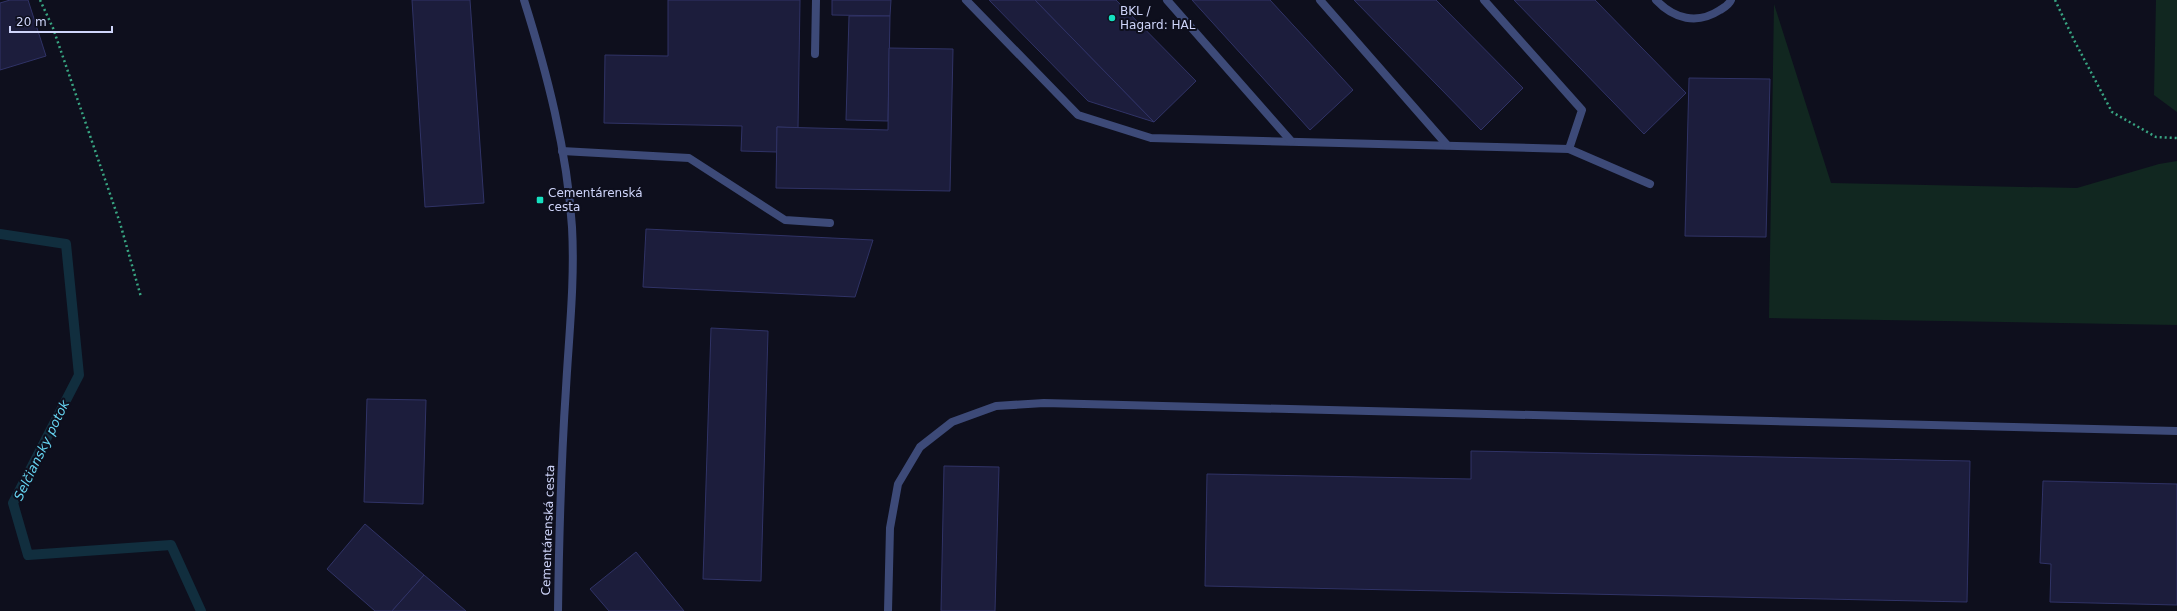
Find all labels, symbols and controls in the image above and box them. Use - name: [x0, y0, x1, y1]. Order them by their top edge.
- place label: BKL / Hagard: HAL: [1120, 4, 1196, 32]
- scale bar: [10, 8, 112, 34]
- marker: BKL / Hagard: HAL: [1107, 13, 1117, 23]
- text: 20 m: [16, 15, 47, 29]
- place label: Cementárenská cesta: [548, 186, 643, 214]
- marker: Cementárenská cesta: [535, 195, 545, 205]
- water label: Selčiansky potok: [11, 397, 72, 503]
- street label: Cementárenská cesta: [539, 464, 557, 596]

